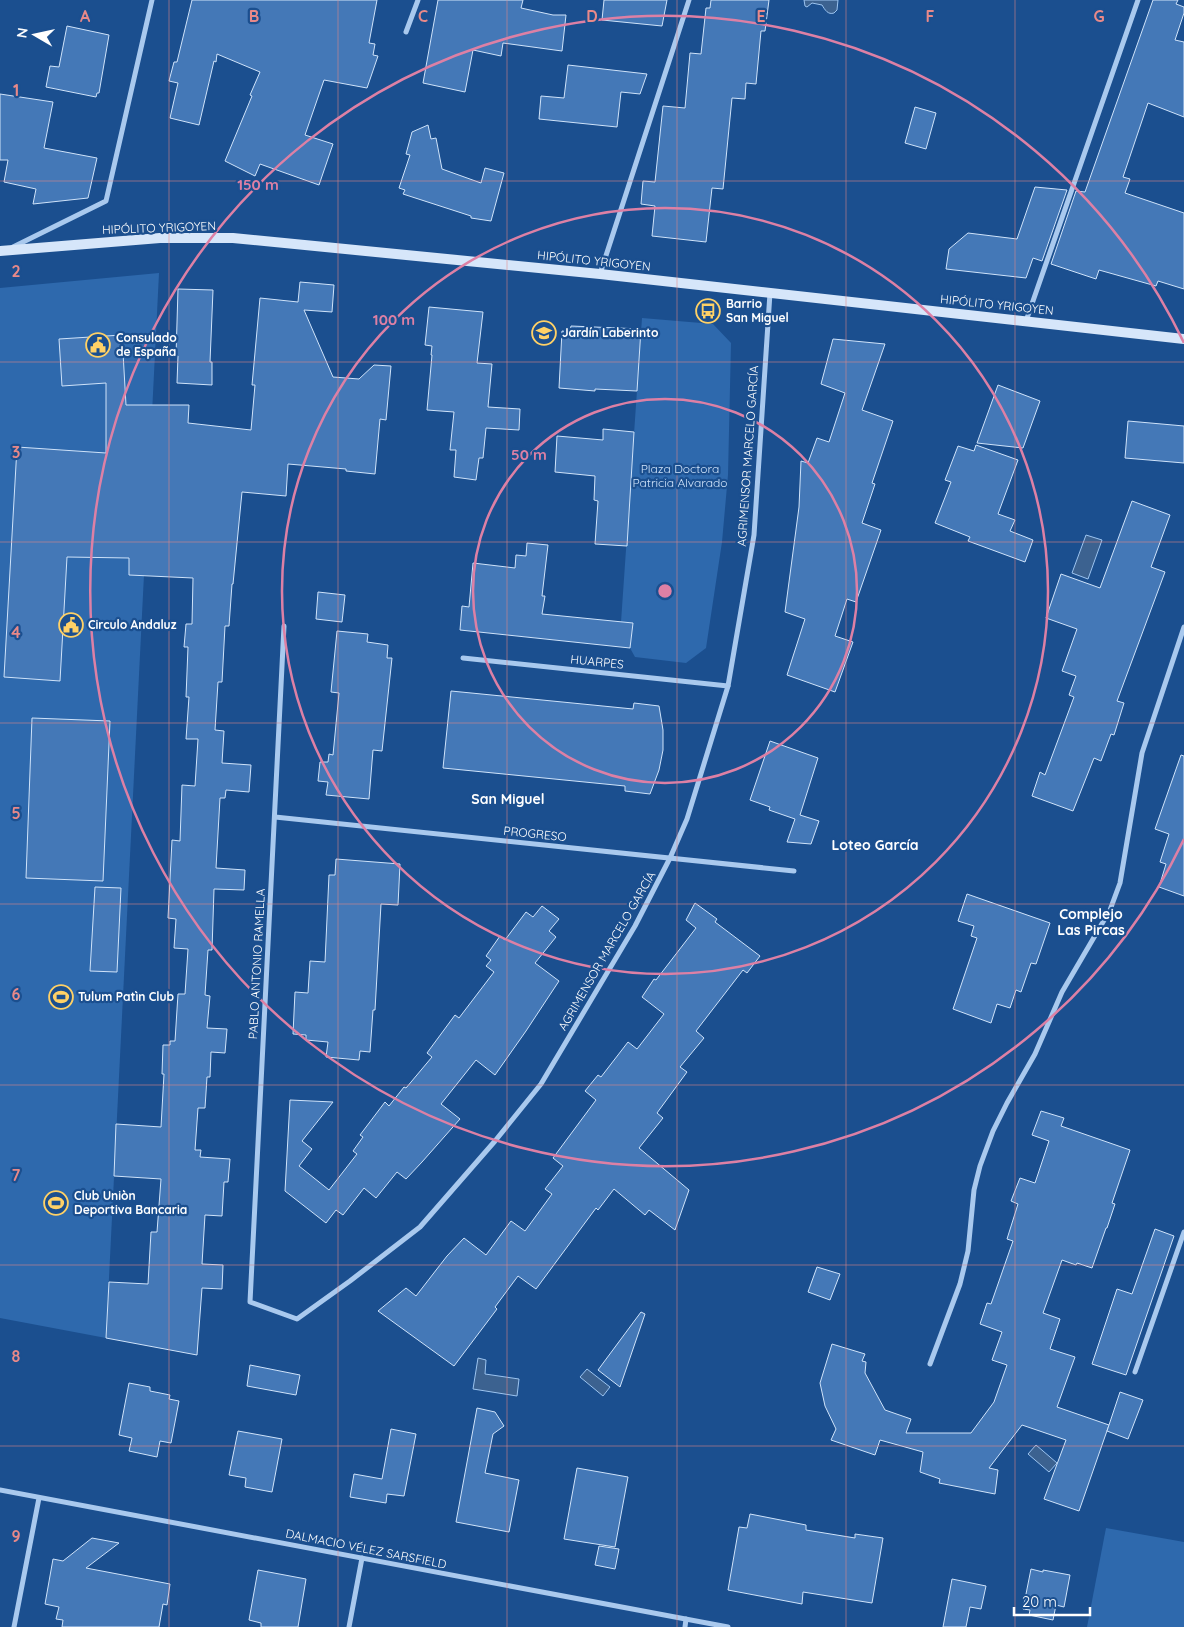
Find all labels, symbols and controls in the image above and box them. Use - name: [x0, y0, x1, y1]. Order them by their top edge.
- text: A: [80, 6, 91, 26]
- text: B: [249, 6, 259, 26]
- text: C: [418, 6, 428, 26]
- text: D: [586, 6, 598, 26]
- text: E: [756, 6, 766, 26]
- text: F: [926, 6, 935, 26]
- text: G: [1093, 6, 1105, 26]
- north arrow: [10, 10, 60, 60]
- text: N: [12, 26, 32, 39]
- text: 1: [13, 80, 19, 100]
- text: 150 m: [237, 175, 279, 194]
- street label: HIPÓLITO YRIGOYEN: [102, 218, 216, 237]
- street label: HIPÓLITO YRIGOYEN: [537, 247, 652, 274]
- text: 2: [11, 261, 21, 281]
- street label: HIPÓLITO YRIGOYEN: [940, 291, 1055, 318]
- place label: Barrio San Miguel: [726, 296, 789, 325]
- bus stop icon: Barrio San Miguel: [695, 298, 721, 324]
- text: 100 m: [373, 310, 415, 329]
- school or university icon: Jardín Laberinto: [531, 320, 557, 346]
- place label: Jardín Laberinto: [562, 325, 659, 340]
- place label: Consulado de España: [116, 330, 177, 359]
- public building icon: Consulado de España: [85, 332, 111, 358]
- street label: AGRIMENSOR MARCELO GARCÍA: [734, 365, 761, 547]
- text: 3: [12, 442, 20, 462]
- text: 50 m: [511, 445, 547, 464]
- park label: Plaza Doctora Patricia Alvarado: [632, 461, 728, 490]
- centre of rings: [656, 582, 674, 600]
- public building icon: Circulo Andaluz: [58, 612, 84, 638]
- place label: Circulo Andaluz: [88, 617, 177, 632]
- text: 4: [11, 622, 21, 642]
- street label: HUARPES: [570, 651, 625, 672]
- district label: San Miguel: [471, 790, 545, 808]
- text: 5: [11, 803, 21, 823]
- street label: PROGRESO: [503, 823, 567, 844]
- district label: Loteo García: [831, 836, 919, 854]
- street label: AGRIMENSOR MARCELO GARCÍA: [555, 868, 659, 1033]
- street label: PABLO ANTONIO RAMELLA: [245, 888, 268, 1040]
- district label: Complejo Las Pircas: [1057, 905, 1125, 939]
- text: 6: [12, 984, 21, 1004]
- sports icon: Tulum Patìn Club: [48, 984, 74, 1010]
- place label: Tulum Patìn Club: [78, 989, 174, 1004]
- text: 7: [12, 1165, 21, 1185]
- place label: Club Uniòn Deportiva Bancaria: [74, 1188, 187, 1217]
- sports icon: Club Uniòn Deportiva Bancaria: [43, 1190, 69, 1216]
- text: 8: [12, 1346, 21, 1366]
- text: 9: [11, 1526, 21, 1546]
- street label: DALMACIO VÉLEZ SARSFIELD: [284, 1526, 448, 1572]
- scale bar: [1014, 1584, 1090, 1616]
- text: 20 m: [1022, 1592, 1057, 1611]

